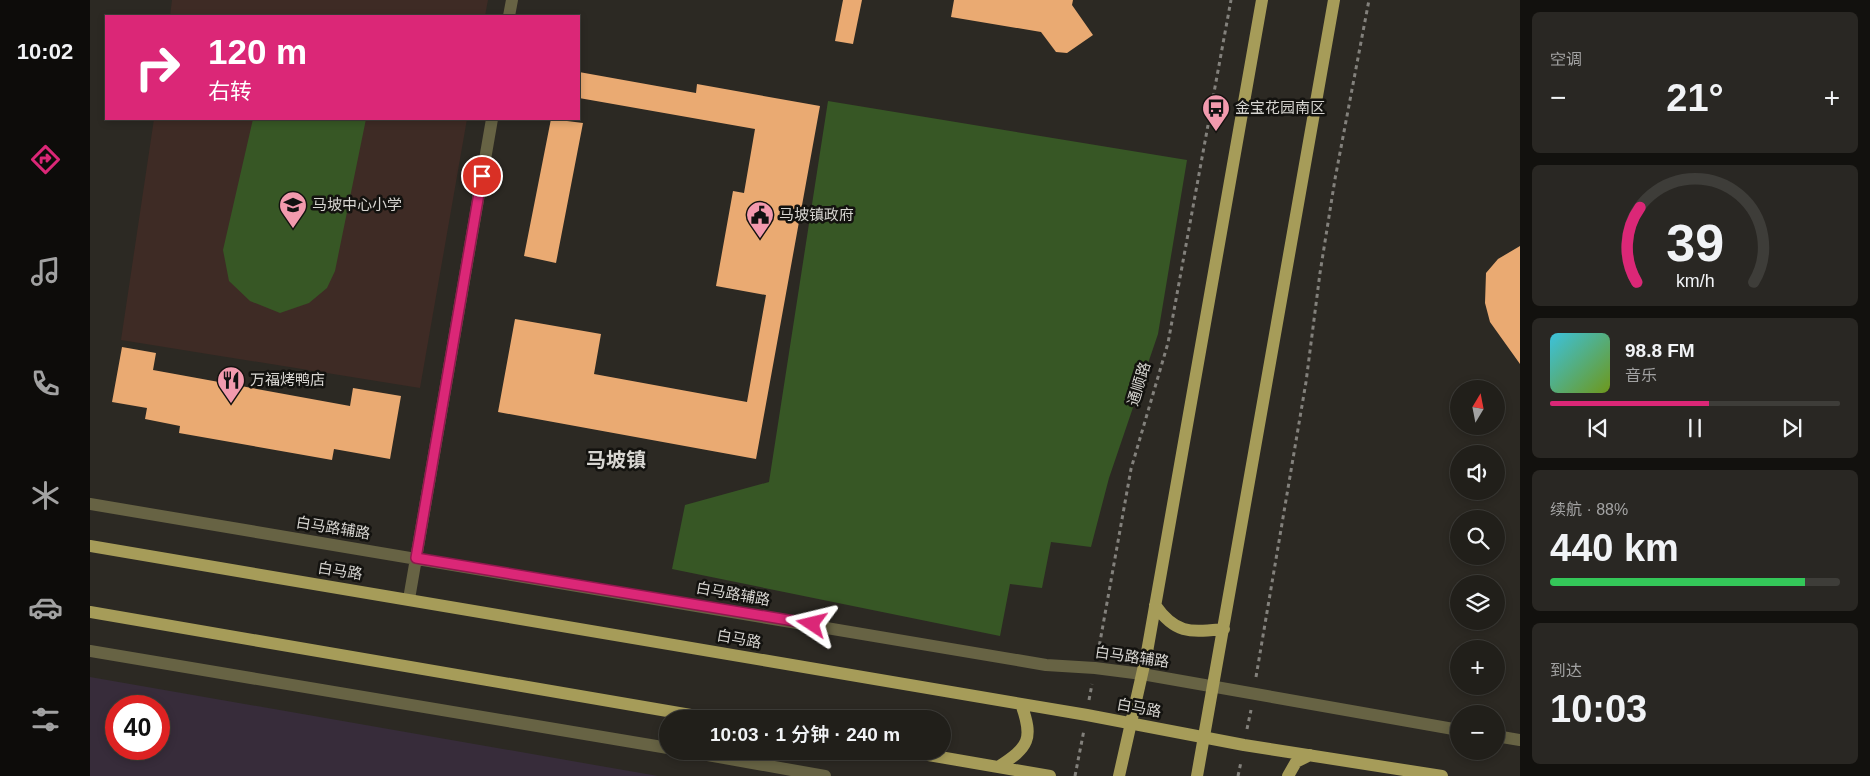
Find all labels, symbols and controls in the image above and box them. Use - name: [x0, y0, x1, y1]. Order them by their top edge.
- text: 120 m: [208, 32, 307, 71]
- icon: right: [125, 35, 190, 100]
- text: 10:02: [17, 39, 73, 64]
- text: 空调: [1550, 51, 1582, 68]
- text: 21°: [1666, 77, 1724, 119]
- text: 右转: [208, 79, 252, 104]
- text: −: [1550, 82, 1566, 113]
- text: +: [1824, 82, 1840, 113]
- bus stop icon: 金宝花园南区: [1201, 93, 1231, 132]
- place label: 金宝花园南区: [1235, 99, 1325, 116]
- icon: directions: [28, 142, 63, 177]
- pin: [461, 155, 503, 197]
- icon: arrive: [468, 162, 496, 190]
- school or university icon: 马坡中心小学: [278, 190, 308, 229]
- place label: 马坡中心小学: [312, 196, 402, 213]
- public building icon: 马坡镇政府: [745, 200, 775, 239]
- place label: 马坡镇政府: [779, 206, 854, 223]
- text: 39: [1666, 214, 1724, 272]
- icon: music: [28, 254, 63, 289]
- text: km/h: [1676, 271, 1714, 291]
- text: 98.8 FM: [1625, 340, 1695, 361]
- street label: 通顺路: [1124, 360, 1153, 408]
- restaurant icon: 万福烤鸭店: [216, 365, 246, 404]
- icon: phone: [28, 366, 63, 401]
- text: 音乐: [1625, 367, 1657, 384]
- place label: 万福烤鸭店: [250, 371, 325, 388]
- north arrow: [1450, 380, 1505, 435]
- map controls: [1450, 380, 1505, 760]
- icon: previous: [1584, 414, 1612, 442]
- icon: pause: [1681, 414, 1709, 442]
- icon: next: [1778, 414, 1806, 442]
- button: sound: [1450, 445, 1505, 500]
- district label: 马坡镇: [586, 449, 646, 471]
- icon: climate: [28, 478, 63, 513]
- text: 续航 · 88%: [1550, 501, 1628, 518]
- button: search: [1450, 510, 1505, 565]
- street label: 白马路辅路: [295, 513, 371, 542]
- text: 440 km: [1550, 527, 1679, 569]
- street label: 白马路: [317, 559, 364, 582]
- button: layers: [1450, 575, 1505, 630]
- street label: 白马路辅路: [695, 579, 772, 608]
- icon: car: [28, 590, 63, 625]
- position arrow: [785, 597, 837, 649]
- street label: 白马路: [715, 626, 763, 651]
- button: +: [1450, 640, 1505, 695]
- street label: 白马路辅路: [1094, 643, 1170, 670]
- text: 到达: [1550, 662, 1582, 679]
- text: 10:03: [1550, 688, 1647, 730]
- speed limit sign: 40: [105, 695, 170, 760]
- street label: 白马路: [1115, 695, 1163, 720]
- icon: filters: [28, 702, 63, 737]
- button: −: [1450, 705, 1505, 760]
- text: 10:03 · 1 分钟 · 240 m: [710, 724, 900, 745]

